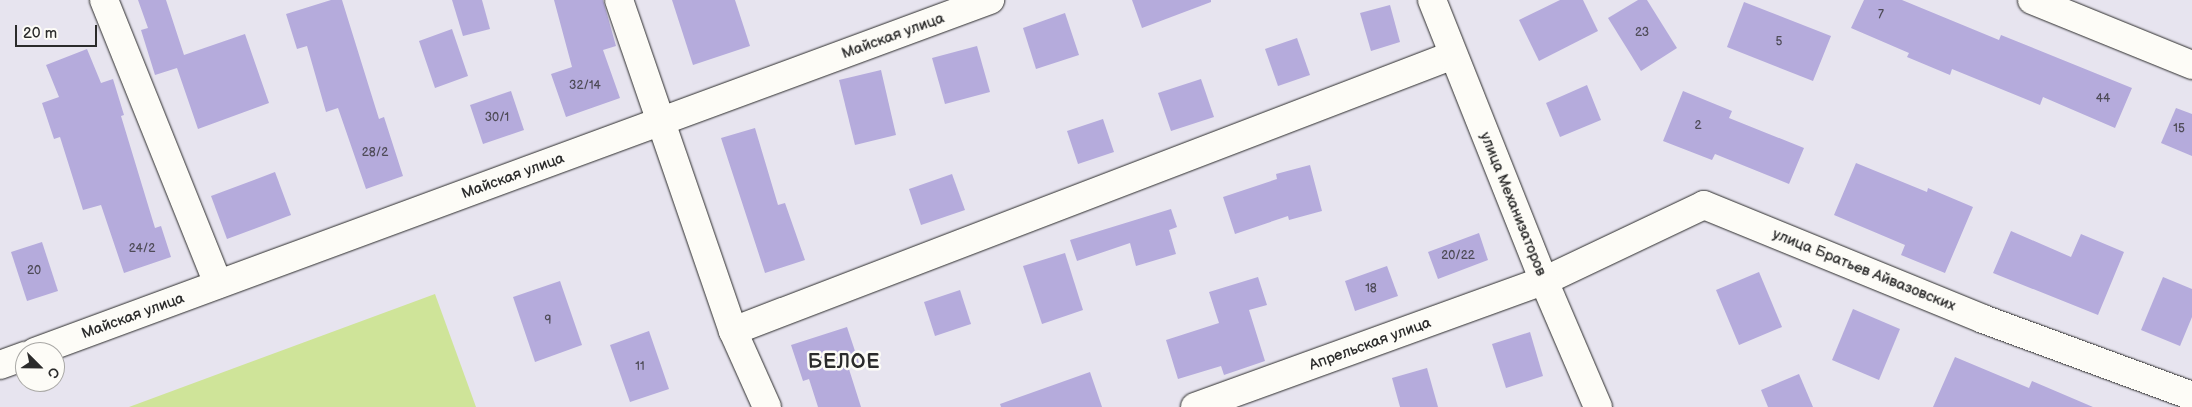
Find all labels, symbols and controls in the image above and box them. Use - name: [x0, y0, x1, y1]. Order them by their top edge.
- house number: 7: [1878, 8, 1884, 22]
- street label: Майская улица: [839, 9, 947, 63]
- scale bar: [18, 15, 100, 47]
- text: 20 m: [23, 24, 57, 43]
- house number: 23: [1635, 26, 1649, 40]
- house number: 5: [1776, 35, 1782, 49]
- house number: 32/14: [569, 79, 601, 93]
- house number: 44: [2096, 92, 2110, 106]
- house number: 30/1: [485, 111, 509, 125]
- house number: 2: [1694, 119, 1702, 133]
- house number: 15: [2173, 122, 2185, 136]
- street label: улица Механизаторов: [1476, 129, 1550, 279]
- house number: 28/2: [362, 146, 388, 160]
- street label: Майская улица: [459, 149, 567, 203]
- street label: улица Братьев Айвазовских: [1770, 225, 1958, 315]
- house number: 24/2: [129, 242, 155, 256]
- house number: 20/22: [1441, 249, 1475, 263]
- house number: 20: [27, 264, 41, 278]
- house number: 18: [1365, 282, 1377, 296]
- street label: Майская улица: [79, 289, 187, 343]
- house number: 9: [545, 314, 551, 328]
- street label: Апрельская улица: [1307, 314, 1433, 374]
- north arrow: [15, 342, 65, 392]
- district label: БЕЛОЕ: [807, 350, 881, 374]
- house number: 11: [635, 360, 645, 374]
- text: С: [44, 365, 63, 380]

